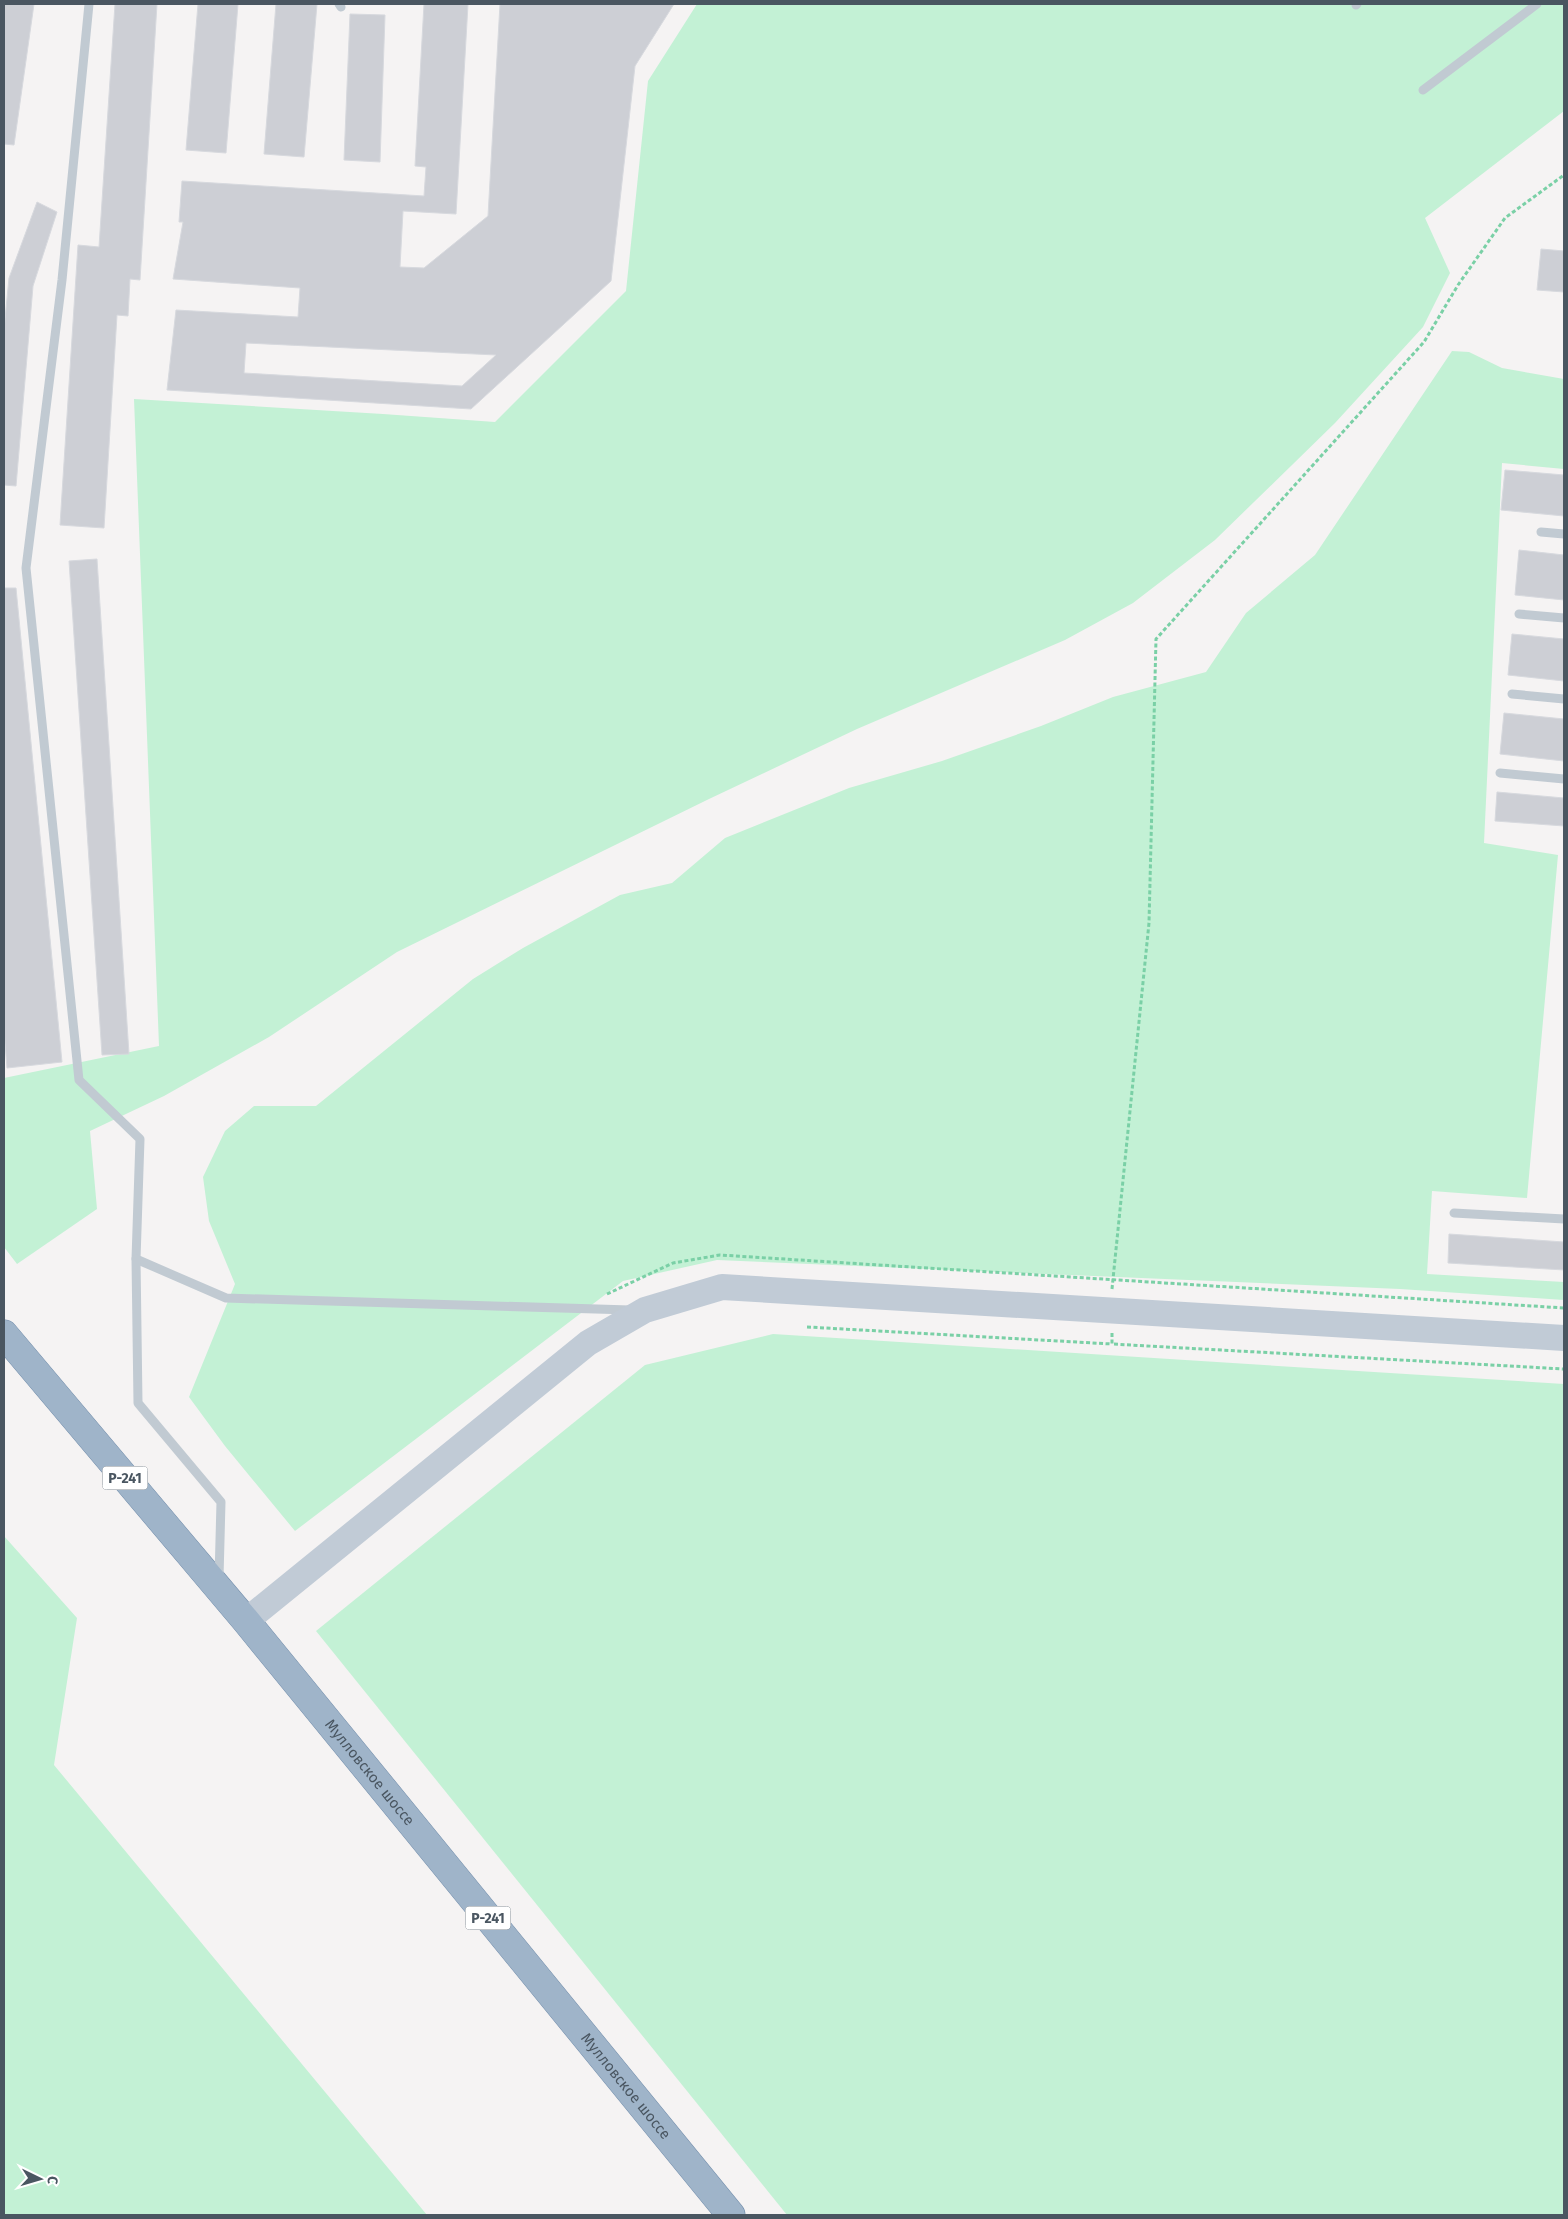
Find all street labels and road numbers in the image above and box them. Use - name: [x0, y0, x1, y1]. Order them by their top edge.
- road number: Р-241: [102, 1466, 148, 1490]
- street label: Мулловское шоссе: [321, 1716, 418, 1829]
- road number: Р-241: [466, 1906, 510, 1930]
- street label: Мулловское шоссе: [577, 2029, 674, 2143]

